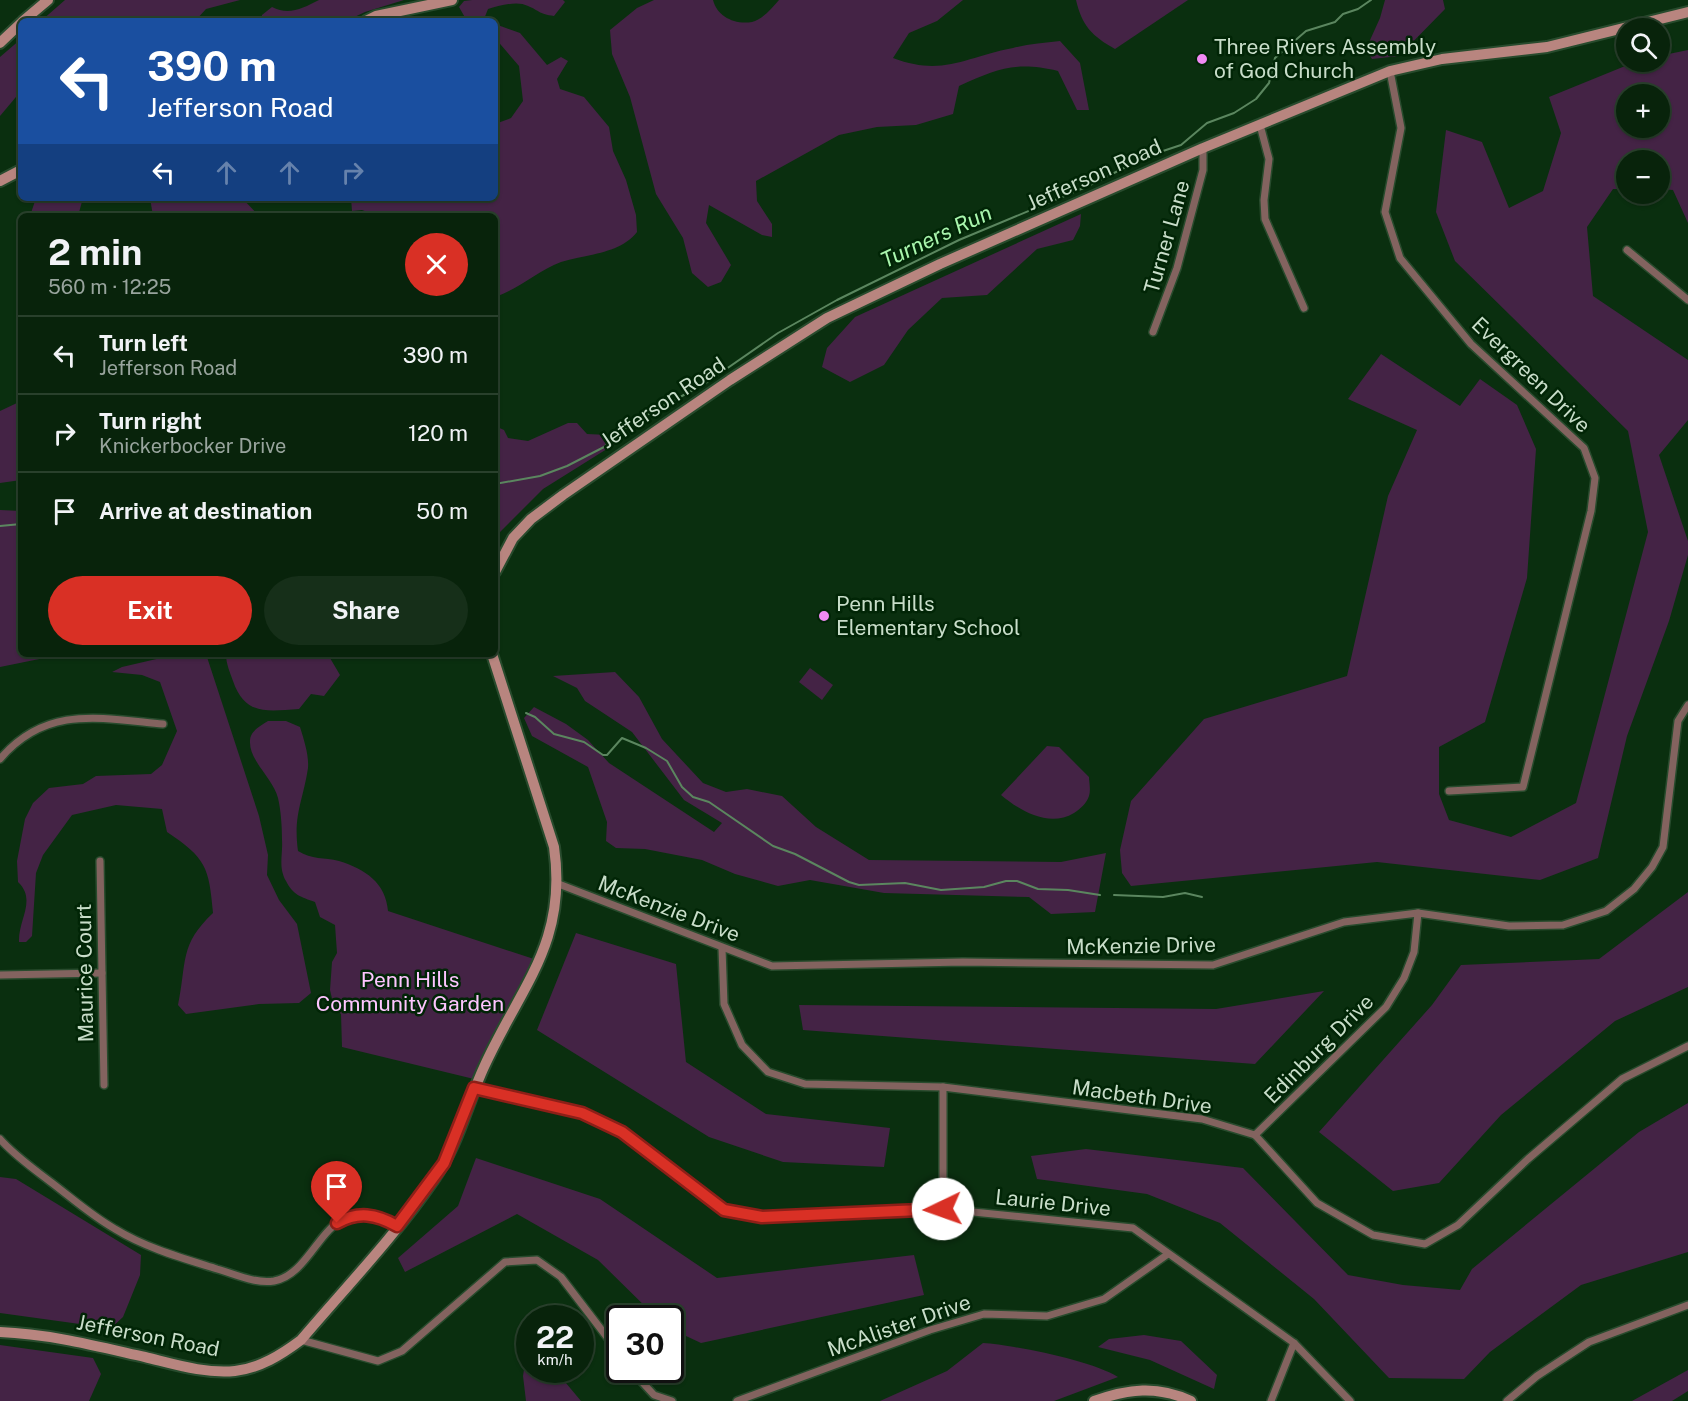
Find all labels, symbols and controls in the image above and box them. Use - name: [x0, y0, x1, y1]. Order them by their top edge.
- map controls: [1616, 18, 1670, 204]
- button: search: [1616, 18, 1670, 72]
- place label: Three Rivers Assembly of God Church: [1214, 34, 1436, 83]
- text: 390 m: [147, 41, 277, 90]
- icon: left: [48, 42, 126, 120]
- marker: Three Rivers Assembly of God Church: [1195, 52, 1209, 66]
- button: +: [1616, 84, 1670, 138]
- text: Jefferson Road: [147, 91, 334, 123]
- street label: Jefferson Road: [1022, 134, 1165, 215]
- button: −: [1616, 150, 1670, 204]
- icon: left: [147, 156, 180, 189]
- icon: ahead: [210, 156, 243, 189]
- icon: ahead: [273, 156, 306, 189]
- icon: right: [336, 156, 369, 189]
- street label: Turner Lane: [1138, 177, 1195, 296]
- water label: Turners Run: [876, 199, 996, 273]
- text: 2 min: [48, 231, 142, 273]
- button: close: [405, 233, 468, 296]
- text: 560 m · 12:25: [48, 275, 171, 299]
- street label: Evergreen Drive: [1467, 312, 1596, 438]
- text: Turn left: [99, 330, 188, 356]
- icon: left: [48, 339, 81, 372]
- text: 390 m: [403, 342, 468, 368]
- street label: Jefferson Road: [596, 352, 730, 454]
- text: Jefferson Road: [99, 356, 237, 380]
- text: Turn right: [99, 408, 202, 434]
- icon: right: [48, 417, 81, 450]
- text: 120 m: [408, 420, 468, 446]
- text: Knickerbocker Drive: [99, 434, 286, 458]
- icon: arrive: [48, 495, 81, 528]
- text: Arrive at destination: [99, 498, 312, 524]
- text: 50 m: [416, 498, 468, 524]
- button: Exit: [48, 576, 252, 645]
- button: Share: [264, 576, 468, 645]
- place label: Penn Hills Elementary School: [836, 591, 1020, 640]
- marker: Penn Hills Elementary School: [817, 609, 831, 623]
- street label: McKenzie Drive: [595, 870, 744, 947]
- street label: Maurice Court: [71, 903, 98, 1043]
- street label: McKenzie Drive: [1066, 932, 1216, 959]
- park label: Penn Hills Community Garden: [316, 967, 504, 1016]
- street label: Edinburg Drive: [1259, 989, 1378, 1108]
- street label: Macbeth Drive: [1071, 1074, 1214, 1119]
- pin: [311, 1161, 362, 1223]
- icon: arrive: [320, 1170, 353, 1203]
- position arrow: [911, 1177, 975, 1241]
- street label: Laurie Drive: [994, 1184, 1112, 1221]
- street label: McAlister Drive: [824, 1289, 974, 1362]
- speed limit sign: 30: [606, 1305, 684, 1383]
- street label: Jefferson Road: [74, 1309, 222, 1362]
- text: 22: [536, 1319, 574, 1355]
- text: km/h: [537, 1351, 573, 1368]

